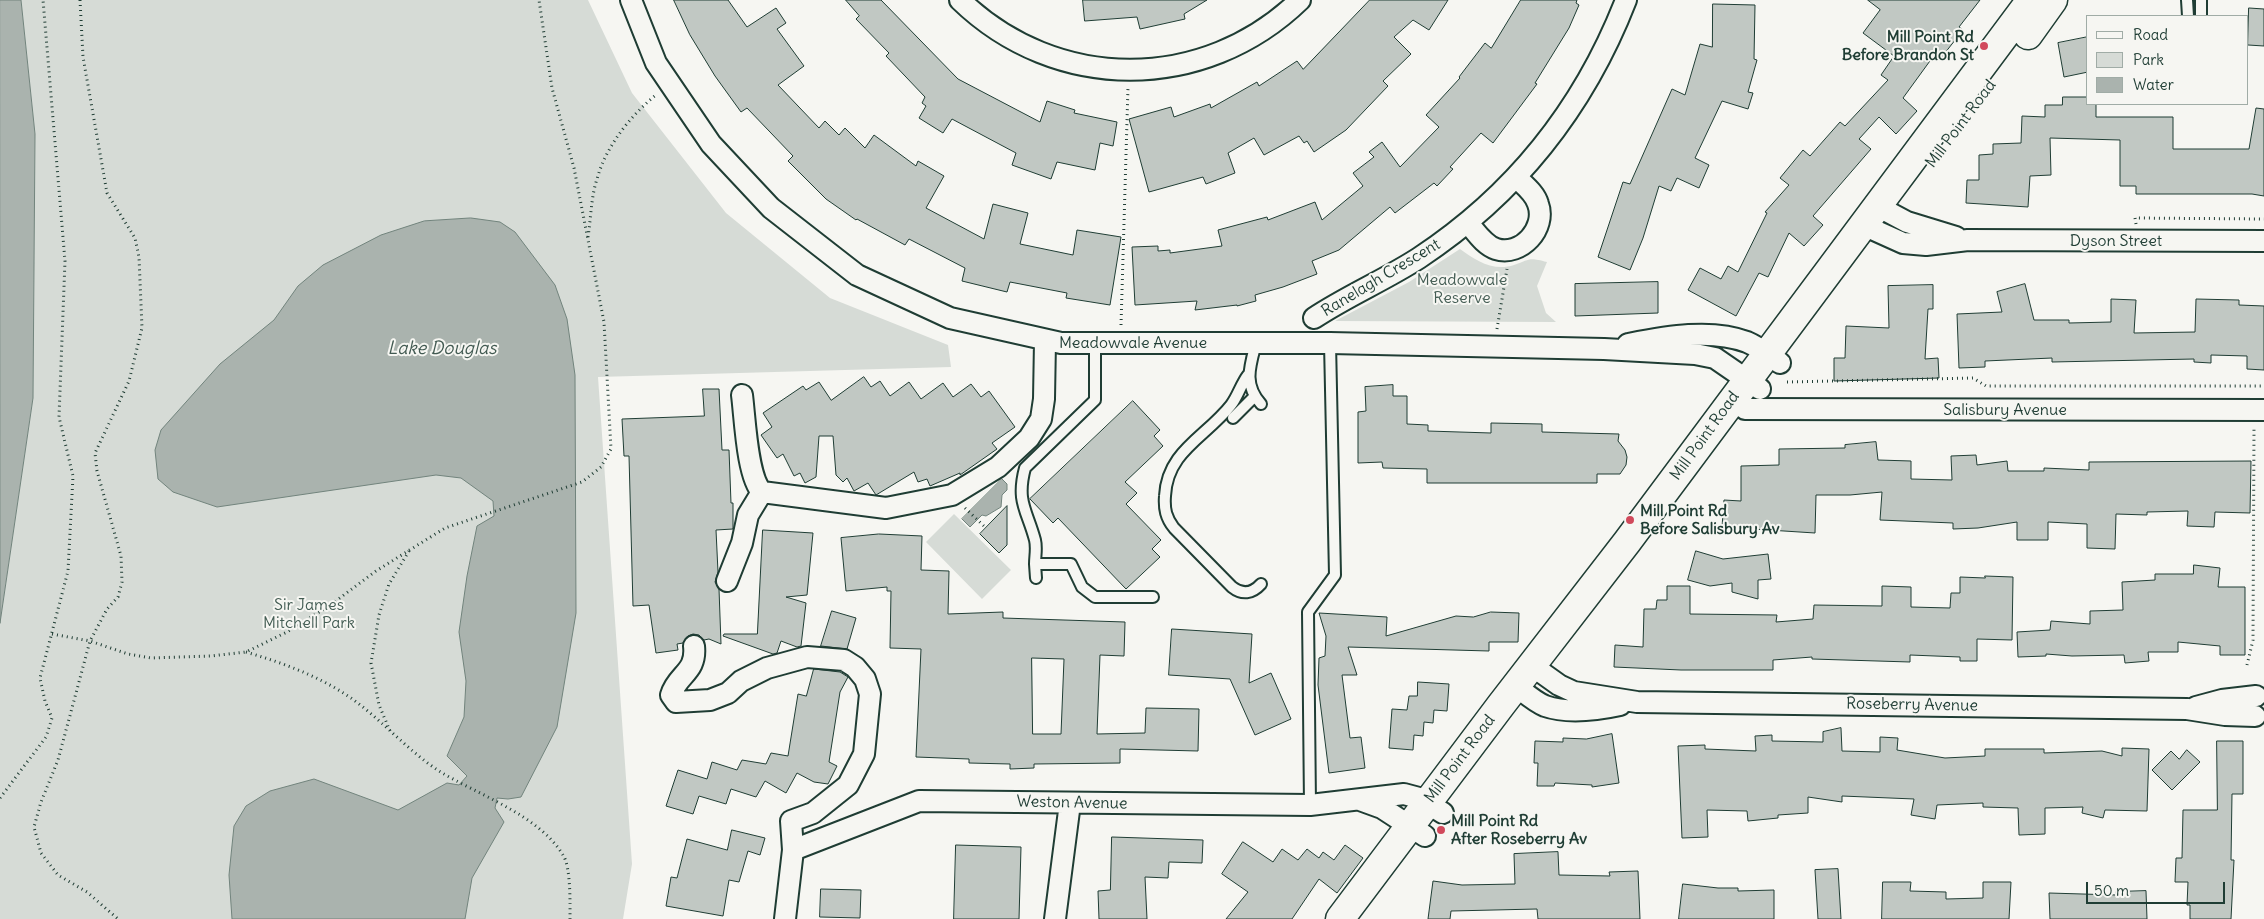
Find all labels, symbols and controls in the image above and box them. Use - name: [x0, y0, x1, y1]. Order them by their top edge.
- legend: [2086, 15, 2249, 105]
- text: Road: [2133, 25, 2168, 44]
- place label: Mill Point Rd Before Brandon St: [1842, 27, 1974, 65]
- marker: Mill Point Rd Before Brandon St: [1978, 40, 1990, 52]
- text: Park: [2133, 50, 2164, 69]
- text: Water: [2133, 75, 2174, 94]
- street label: Mill Point Road: [1922, 76, 2000, 172]
- street label: Dyson Street: [2070, 231, 2162, 251]
- street label: Ranelagh Crescent: [1318, 235, 1444, 321]
- park label: Meadowvale Reserve: [1417, 270, 1507, 308]
- street label: Meadowvale Avenue: [1059, 333, 1207, 353]
- water label: Lake Douglas: [388, 338, 496, 360]
- street label: Mill Point Road: [1666, 388, 1744, 484]
- street label: Salisbury Avenue: [1943, 400, 2067, 420]
- place label: Mill Point Rd Before Salisbury Av: [1640, 501, 1780, 539]
- marker: Mill Point Rd Before Salisbury Av: [1624, 514, 1636, 526]
- park label: Sir James Mitchell Park: [263, 595, 355, 633]
- street label: Roseberry Avenue: [1846, 694, 1978, 716]
- street label: Mill Point Road: [1421, 711, 1499, 807]
- street label: Weston Avenue: [1016, 792, 1128, 814]
- place label: Mill Point Rd After Roseberry Av: [1451, 811, 1587, 849]
- marker: Mill Point Rd After Roseberry Av: [1435, 824, 1447, 836]
- scale bar: [2089, 872, 2228, 904]
- text: 50 m: [2094, 881, 2129, 900]

